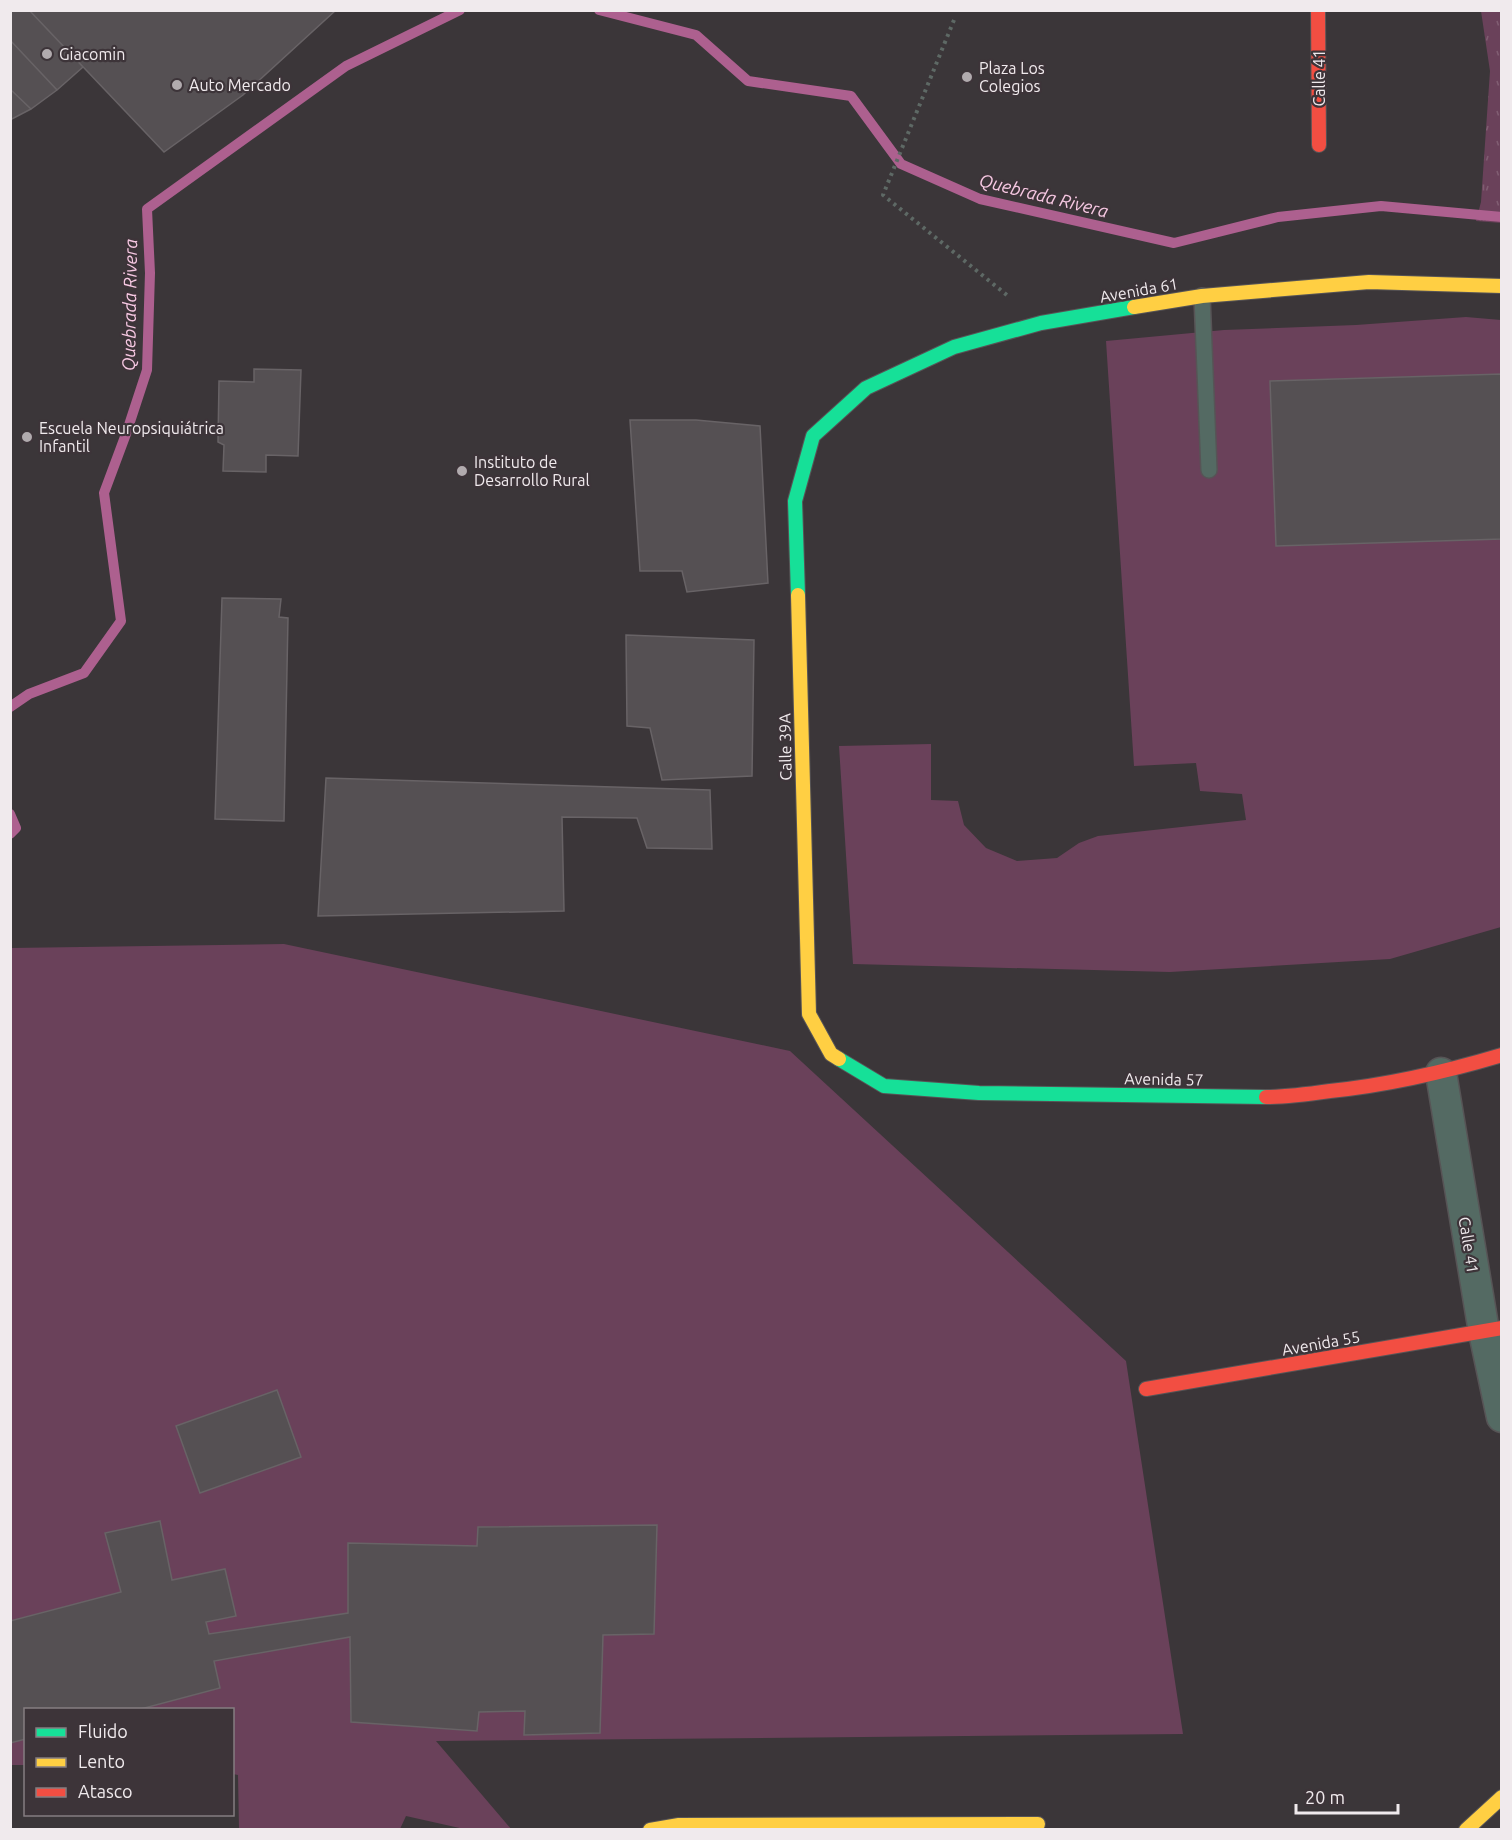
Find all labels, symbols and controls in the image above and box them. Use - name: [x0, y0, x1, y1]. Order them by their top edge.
- place label: Giacomin: [59, 45, 125, 63]
- marker: Giacomin: [40, 47, 54, 61]
- street label: Calle 41: [1310, 50, 1328, 106]
- place label: Plaza Los Colegios: [979, 59, 1045, 95]
- marker: Plaza Los Colegios: [960, 70, 974, 84]
- place label: Auto Mercado: [189, 76, 291, 94]
- marker: Auto Mercado: [170, 78, 184, 92]
- water label: Quebrada Rivera: [977, 169, 1111, 222]
- water label: Quebrada Rivera: [118, 238, 141, 371]
- street label: Avenida 61: [1098, 274, 1180, 306]
- place label: Escuela Neuropsiquiátrica Infantil: [39, 419, 224, 455]
- marker: Escuela Neuropsiquiátrica Infantil: [20, 430, 34, 444]
- place label: Instituto de Desarrollo Rural: [474, 453, 590, 489]
- marker: Instituto de Desarrollo Rural: [455, 464, 469, 478]
- street label: Calle 39A: [775, 713, 795, 781]
- street label: Avenida 57: [1124, 1069, 1204, 1089]
- street label: Calle 41: [1456, 1215, 1482, 1275]
- street label: Avenida 55: [1280, 1327, 1362, 1359]
- legend: [24, 1708, 234, 1816]
- text: Fluido: [78, 1721, 128, 1741]
- text: Lento: [78, 1751, 125, 1771]
- scale bar: [1296, 1777, 1398, 1815]
- text: Atasco: [78, 1781, 133, 1801]
- text: 20 m: [1305, 1787, 1345, 1807]

